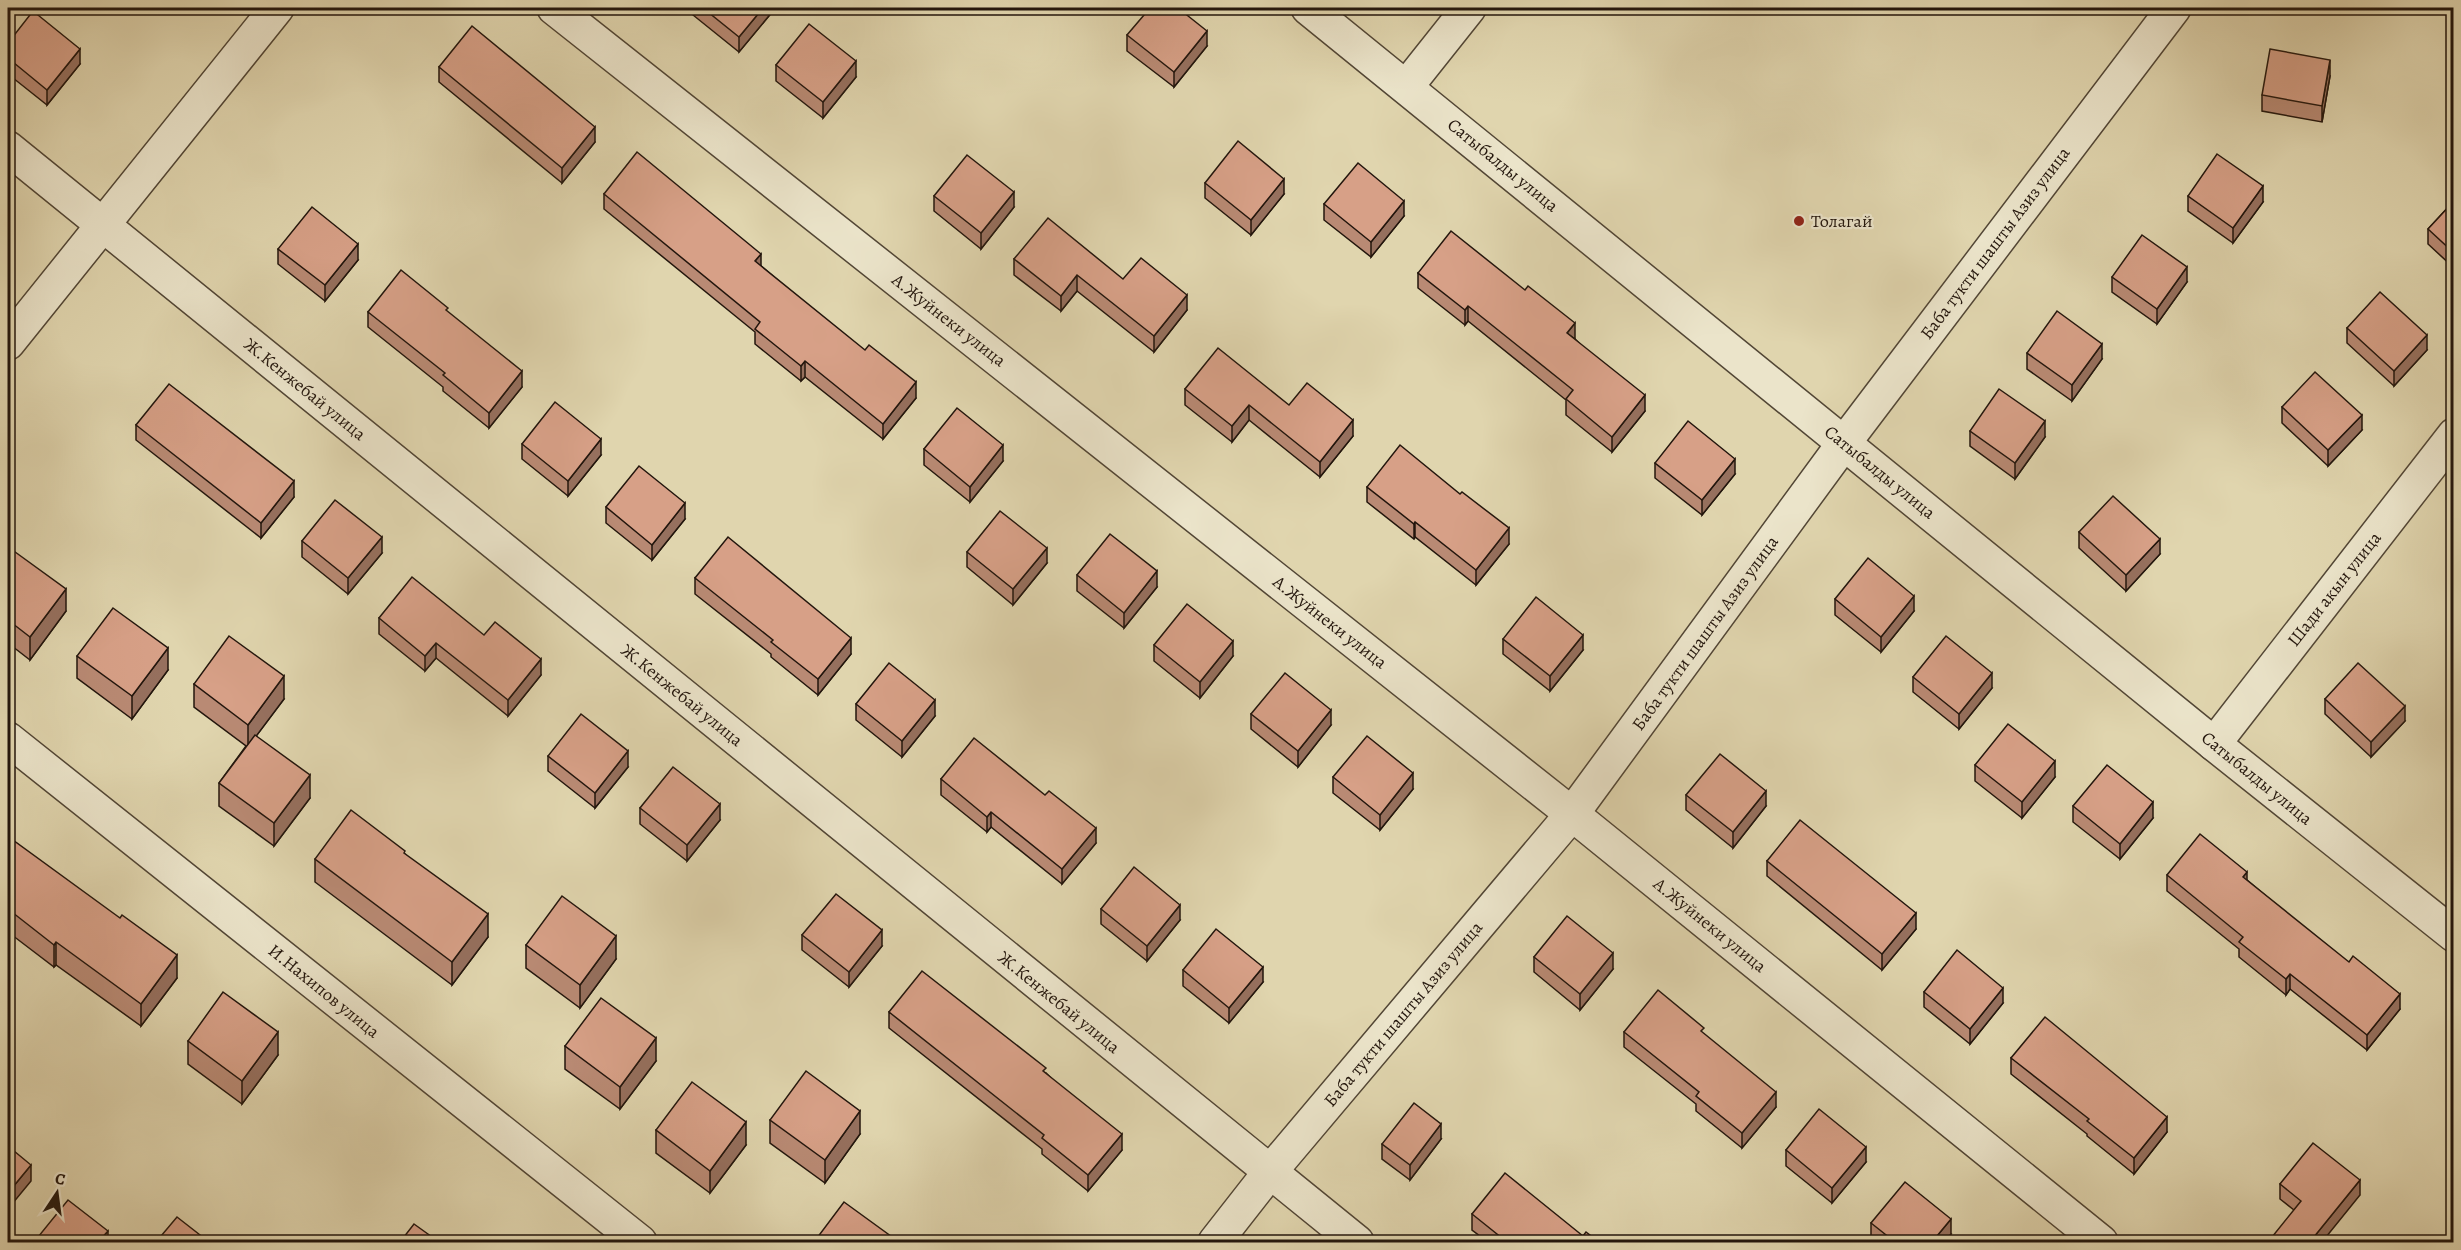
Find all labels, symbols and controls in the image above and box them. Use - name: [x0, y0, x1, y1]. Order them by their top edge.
- street label: Сатыбалды улица: [1442, 113, 1564, 218]
- street label: Баба тукти шашты Азиз улица: [1915, 141, 2076, 344]
- place label: Толагай: [1811, 209, 1872, 233]
- marker: Толагай: [1792, 214, 1806, 228]
- street label: А.Жуйнеки улица: [886, 267, 1012, 373]
- street label: Ж.Кенжебай улица: [239, 332, 372, 446]
- street label: Сатыбалды улица: [1819, 420, 1941, 525]
- street label: Шади акын улица: [2282, 526, 2387, 651]
- street label: Баба тукти шашты Азиз улица: [1626, 530, 1784, 735]
- street label: А.Жуйнеки улица: [1267, 569, 1393, 675]
- street label: Ж.Кенжебай улица: [616, 638, 749, 752]
- street label: Сатыбалды улица: [2196, 726, 2318, 831]
- street label: А.Жуйнеки улица: [1648, 871, 1772, 978]
- street label: Баба тукти шашты Азиз улица: [1318, 916, 1488, 1112]
- street label: И.Нахипов улица: [263, 939, 385, 1044]
- street label: Ж.Кенжебай улица: [993, 945, 1126, 1059]
- north arrow: [27, 1163, 87, 1223]
- text: С: [53, 1168, 68, 1191]

